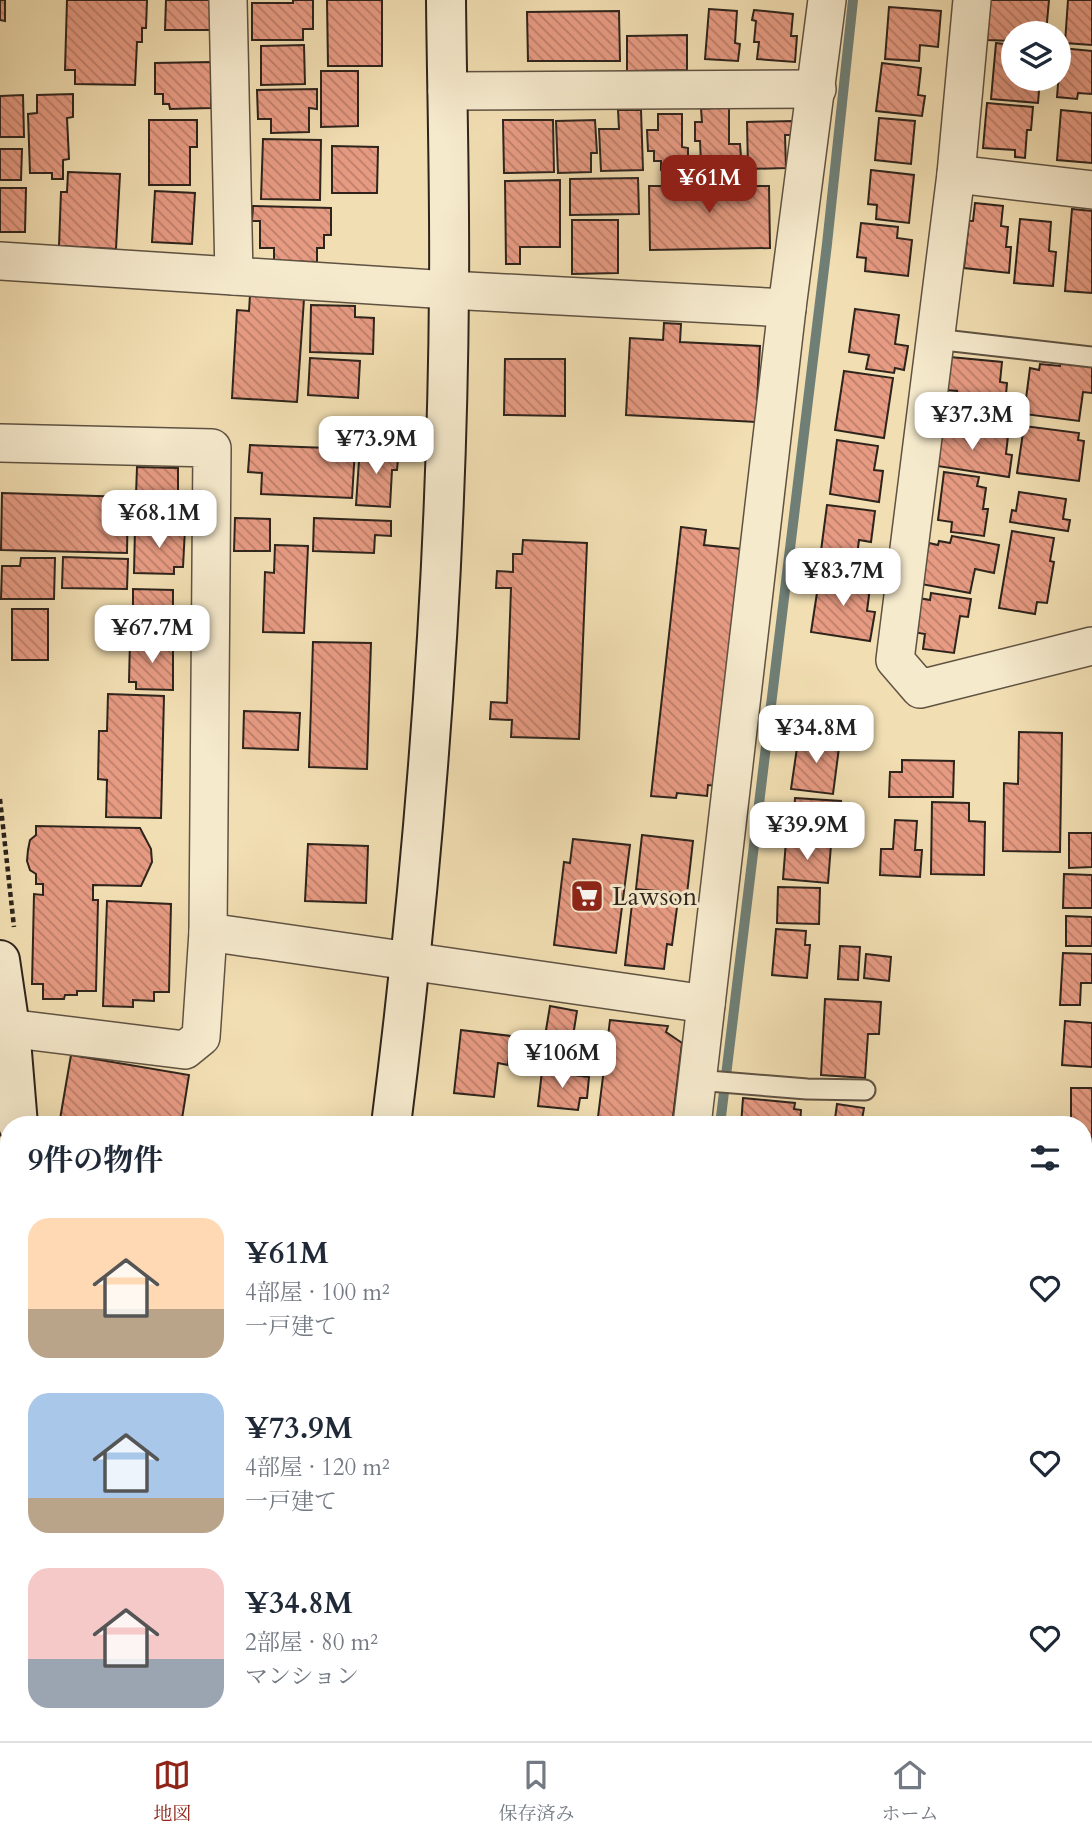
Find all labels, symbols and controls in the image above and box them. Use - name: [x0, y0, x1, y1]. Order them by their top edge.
- map controls: [1001, 21, 1071, 91]
- button: layers: [1001, 21, 1071, 91]
- pin: ¥61M: [668, 156, 750, 215]
- text: ¥61M: [677, 162, 741, 193]
- pin: ¥37.3M: [915, 392, 1029, 452]
- text: ¥37.3M: [931, 399, 1013, 430]
- pin: ¥73.9M: [319, 416, 433, 476]
- text: ¥73.9M: [335, 423, 417, 454]
- pin: ¥68.1M: [102, 490, 216, 550]
- text: ¥68.1M: [118, 497, 200, 528]
- pin: ¥83.7M: [786, 548, 900, 608]
- text: ¥83.7M: [802, 555, 884, 586]
- pin: ¥67.7M: [95, 606, 209, 665]
- text: ¥67.7M: [111, 612, 193, 643]
- pin: ¥34.8M: [759, 706, 873, 765]
- text: ¥34.8M: [775, 712, 857, 743]
- pin: ¥39.9M: [750, 802, 864, 862]
- text: ¥39.9M: [766, 809, 848, 840]
- supermarket icon: Lawson: [568, 877, 606, 915]
- place label: Lawson: [612, 879, 698, 914]
- pin: ¥106M: [513, 1030, 611, 1090]
- text: ¥106M: [524, 1037, 600, 1068]
- icon: filters: [1026, 1139, 1064, 1177]
- text: 9件の物件: [28, 1140, 163, 1181]
- text: ¥61M: [245, 1233, 329, 1274]
- icon: home: [84, 1246, 168, 1330]
- icon: heart: [1026, 1269, 1064, 1307]
- text: 4部屋 · 100 m²: [245, 1277, 390, 1308]
- text: 一戸建て: [245, 1311, 337, 1342]
- text: ¥73.9M: [245, 1408, 353, 1449]
- icon: home: [84, 1421, 168, 1505]
- icon: heart: [1026, 1444, 1064, 1482]
- text: 4部屋 · 120 m²: [245, 1452, 390, 1483]
- text: 一戸建て: [245, 1486, 337, 1517]
- text: ¥34.8M: [245, 1583, 353, 1624]
- icon: home: [84, 1596, 168, 1680]
- icon: heart: [1026, 1619, 1064, 1657]
- text: 2部屋 · 80 m²: [245, 1627, 378, 1658]
- text: マンション: [245, 1661, 359, 1692]
- tab: 地図: [153, 1756, 192, 1827]
- tab: 保存済み: [498, 1756, 575, 1827]
- tab: ホーム: [881, 1756, 939, 1827]

